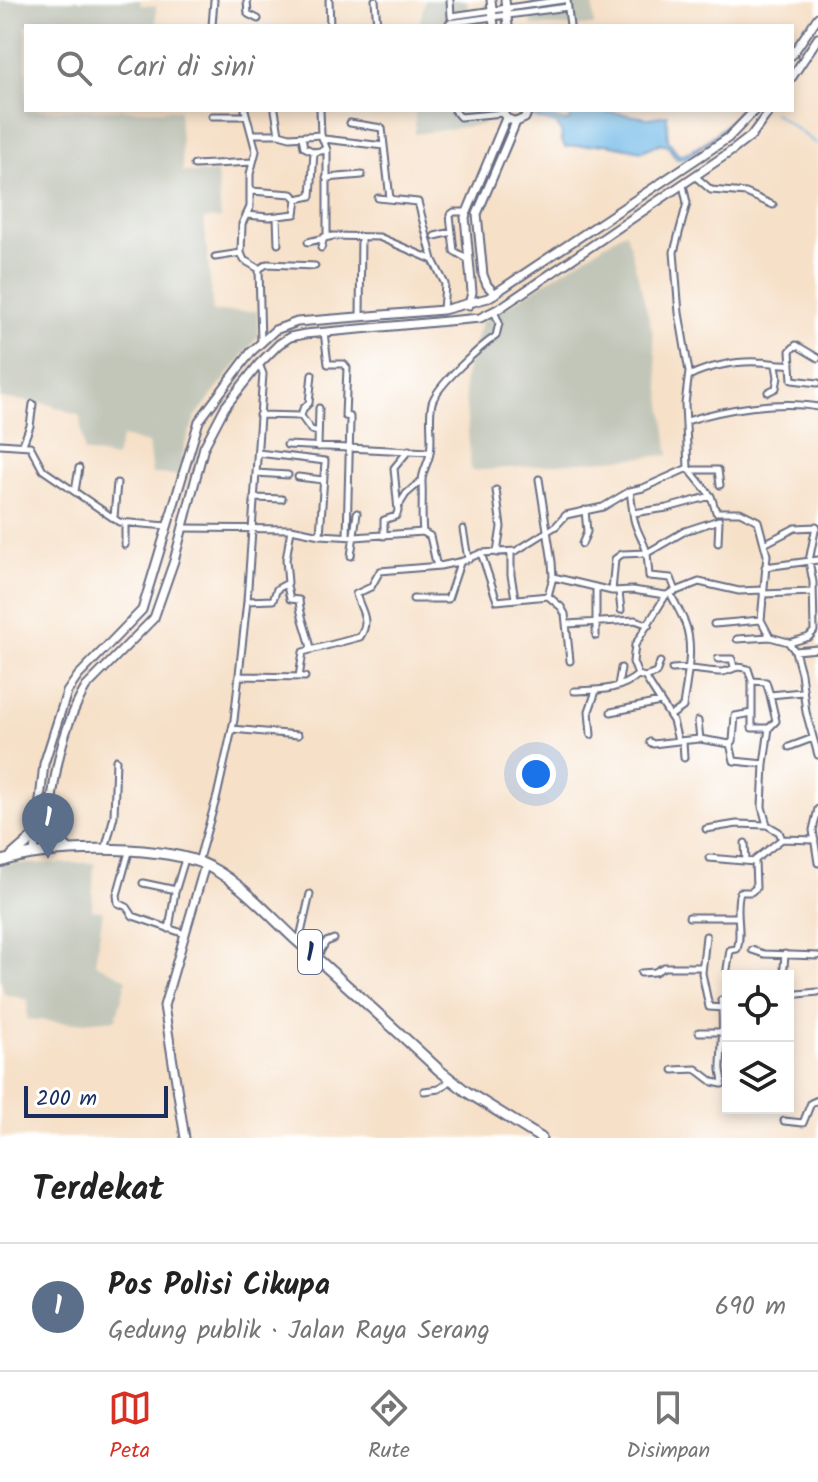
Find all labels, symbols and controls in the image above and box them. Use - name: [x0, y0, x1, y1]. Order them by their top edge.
- search box: [24, 24, 794, 112]
- text: Cari di sini: [116, 44, 254, 92]
- icon: search: [52, 46, 96, 90]
- your location: [516, 754, 556, 794]
- pin: 1: [22, 793, 74, 859]
- road number: 1: [298, 930, 322, 974]
- map controls: [722, 970, 794, 1114]
- button: locate: [722, 970, 794, 1042]
- button: layers: [722, 1042, 794, 1114]
- scale bar: [24, 1082, 168, 1118]
- text: 200 m: [36, 1082, 97, 1117]
- text: Terdekat: [32, 1163, 164, 1217]
- text: Pos Polisi Cikupa: [108, 1262, 330, 1310]
- text: 1: [54, 1286, 62, 1328]
- text: 690 m: [715, 1286, 786, 1328]
- text: Gedung publik · Jalan Raya Serang: [108, 1310, 490, 1352]
- tab: Peta: [108, 1386, 152, 1469]
- tab: Rute: [367, 1386, 411, 1469]
- tab: Disimpan: [626, 1386, 710, 1469]

